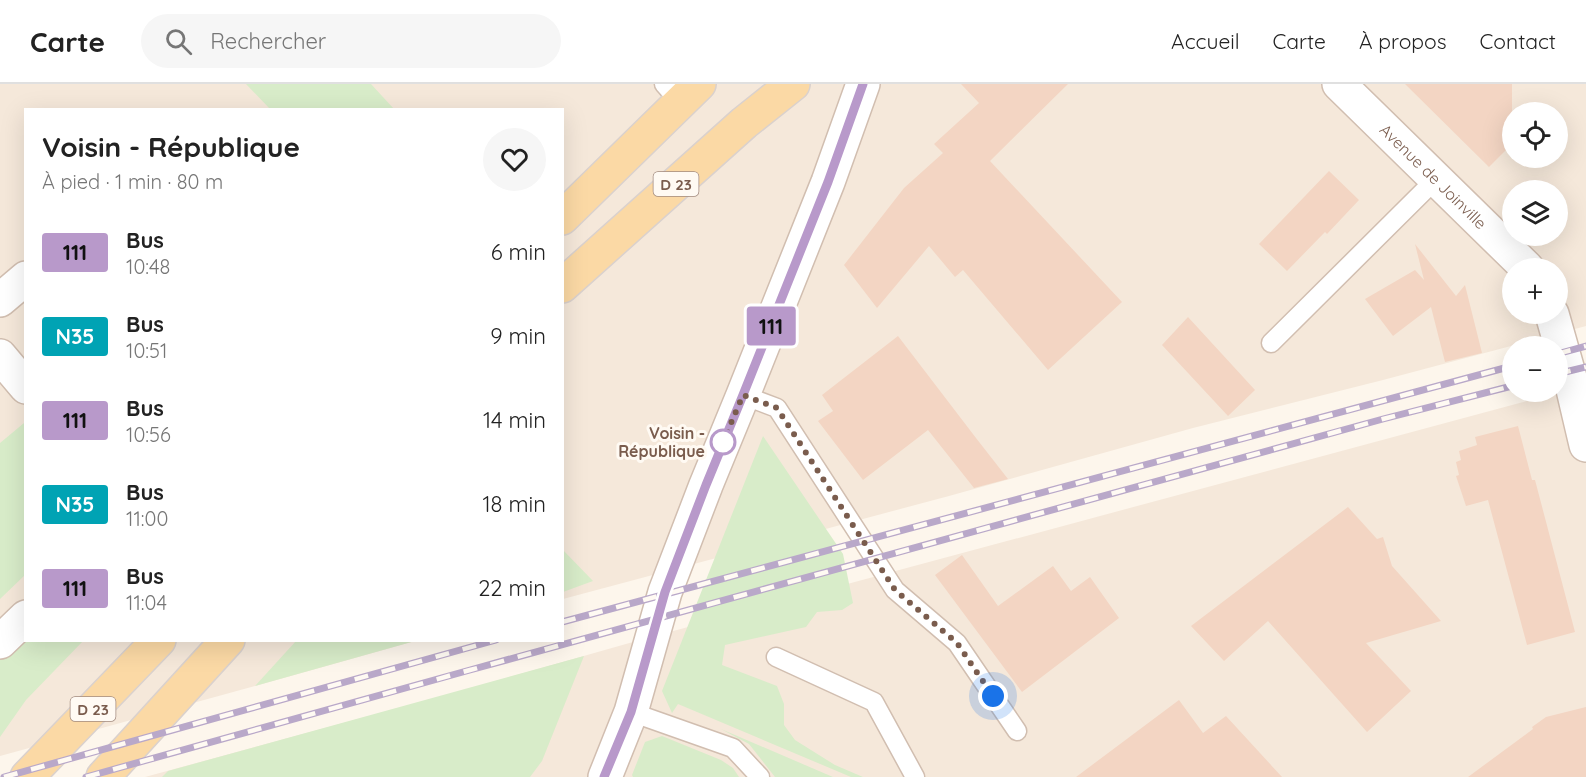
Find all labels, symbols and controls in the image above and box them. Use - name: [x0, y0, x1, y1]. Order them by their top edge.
- search box: [141, 14, 561, 68]
- text: Carte: [30, 24, 105, 59]
- icon: search: [162, 25, 195, 58]
- text: Rechercher: [210, 27, 326, 55]
- text: Accueil: [1171, 28, 1240, 54]
- text: Carte: [1273, 28, 1326, 54]
- text: À propos: [1359, 28, 1447, 54]
- text: Contact: [1480, 28, 1556, 54]
- map controls: [1502, 102, 1568, 402]
- button: locate: [1502, 102, 1568, 168]
- street label: Avenue de Joinville: [1376, 120, 1491, 233]
- button: heart: [483, 128, 546, 191]
- text: Voisin - République: [42, 129, 300, 164]
- text: À pied · 1 min · 80 m: [42, 169, 223, 194]
- road number: D 23: [654, 172, 698, 196]
- button: layers: [1502, 180, 1568, 246]
- text: Bus: [126, 226, 164, 254]
- text: 6 min: [491, 238, 546, 266]
- text: 111: [63, 239, 87, 265]
- text: 10:48: [126, 254, 170, 279]
- button: +: [1502, 258, 1568, 324]
- line badge: 111: [736, 306, 806, 346]
- text: Bus: [126, 310, 164, 338]
- text: 111: [759, 313, 783, 339]
- text: 9 min: [490, 322, 546, 350]
- text: N35: [56, 323, 94, 349]
- button: −: [1502, 336, 1568, 402]
- text: 10:51: [126, 338, 167, 363]
- text: Bus: [126, 394, 164, 422]
- text: 14 min: [483, 406, 546, 434]
- text: 111: [63, 407, 87, 433]
- text: 10:56: [126, 422, 171, 447]
- place label: Voisin - République: [618, 423, 705, 461]
- marker: Voisin - République: [710, 429, 736, 455]
- text: Bus: [126, 478, 164, 506]
- text: 18 min: [482, 490, 546, 518]
- text: N35: [56, 491, 94, 517]
- text: 11:00: [126, 506, 168, 531]
- text: Bus: [126, 562, 164, 590]
- text: 22 min: [478, 574, 546, 602]
- text: 111: [63, 575, 87, 601]
- text: 11:04: [126, 590, 167, 615]
- your location: [978, 681, 1008, 711]
- road number: D 23: [70, 697, 116, 721]

